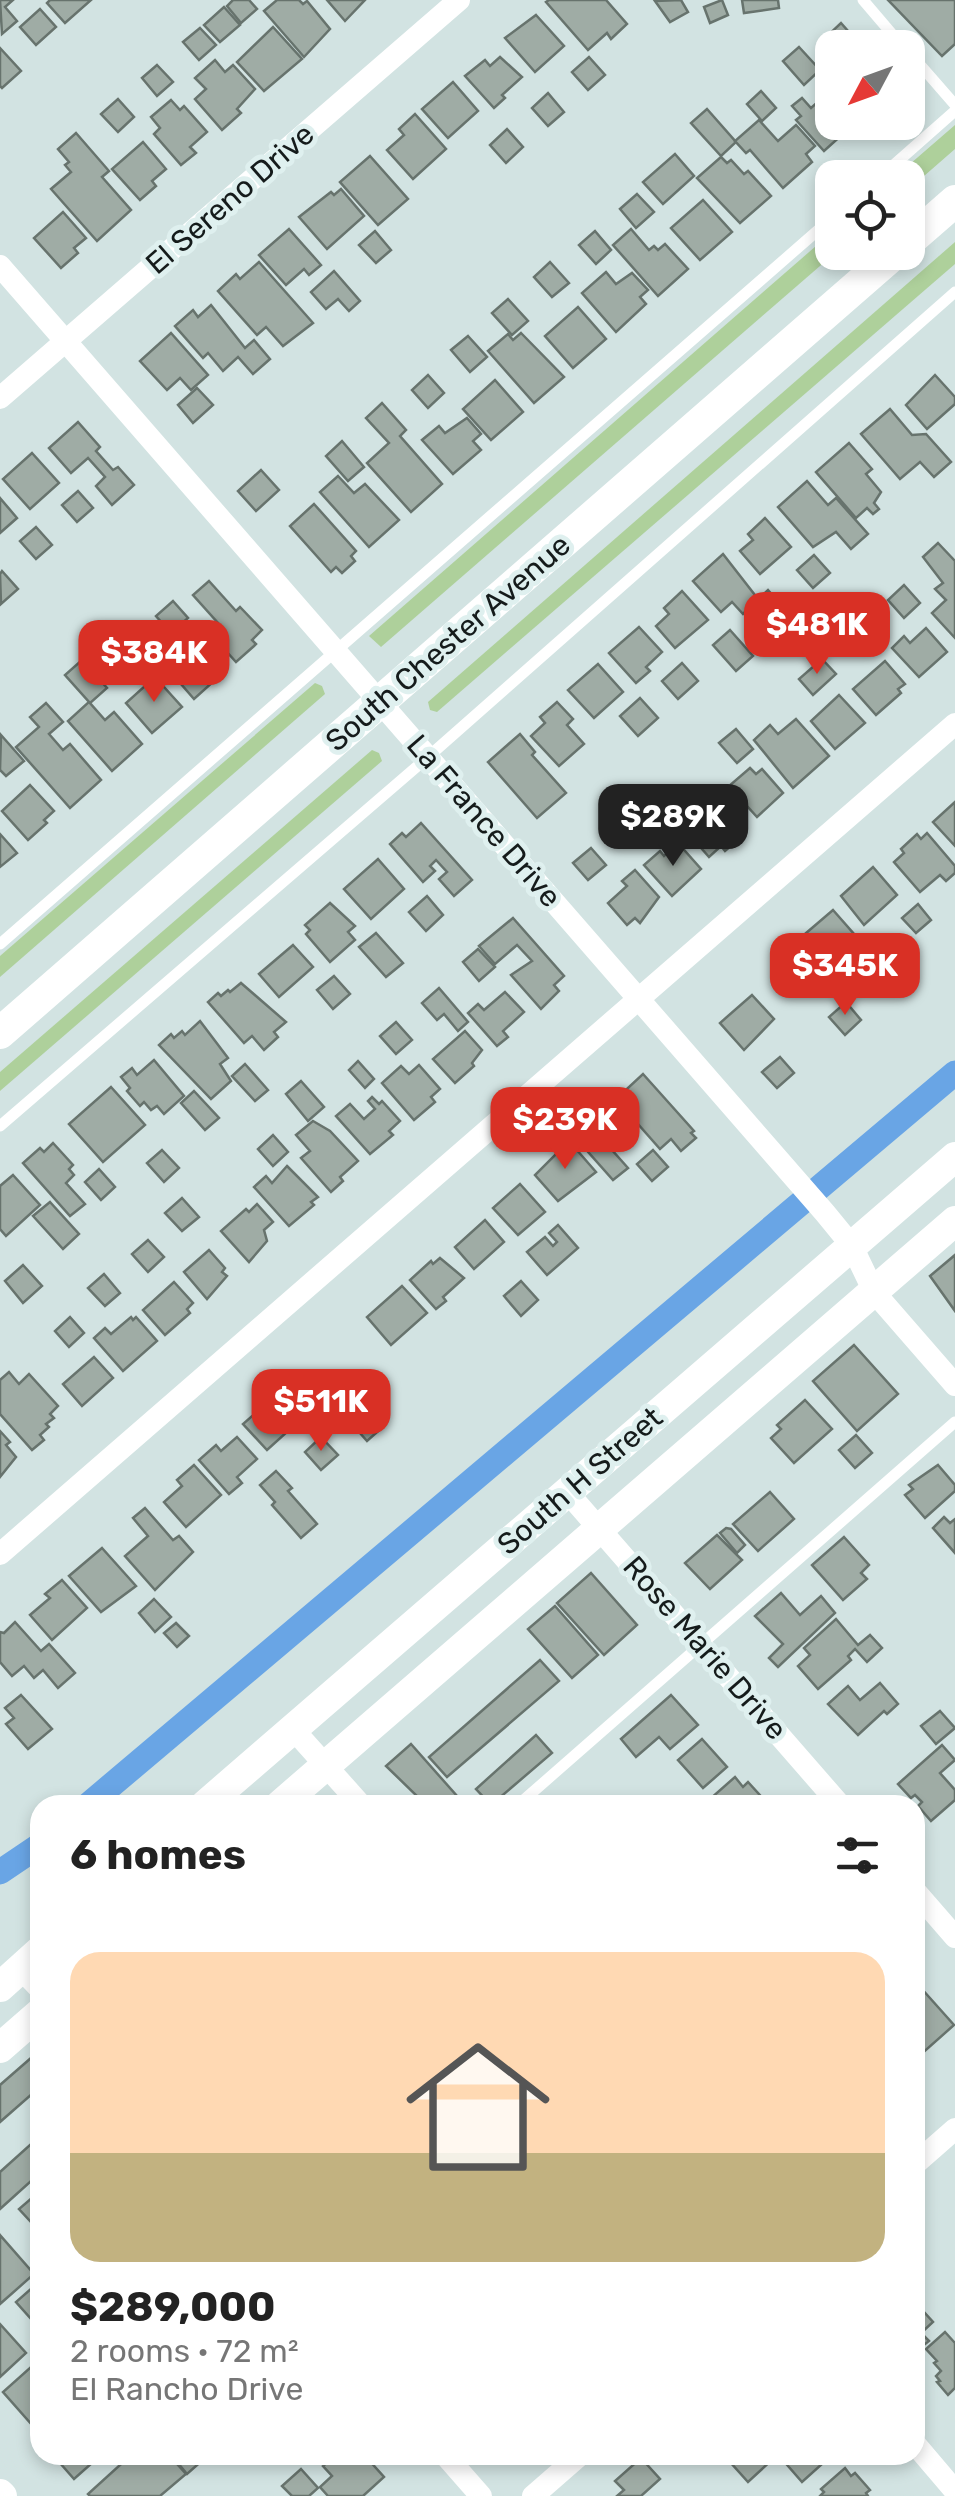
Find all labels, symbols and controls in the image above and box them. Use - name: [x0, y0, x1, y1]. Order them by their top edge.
- north arrow: [815, 30, 925, 140]
- map controls: [815, 30, 925, 270]
- street label: El Sereno Drive: [139, 116, 321, 282]
- button: locate: [815, 160, 925, 270]
- street label: South Chester Avenue: [318, 527, 578, 759]
- pin: $481K: [747, 592, 887, 677]
- text: $481K: [766, 605, 868, 643]
- pin: $384K: [84, 620, 224, 705]
- text: $384K: [100, 633, 208, 671]
- street label: La France Drive: [399, 727, 569, 915]
- pin: $289K: [603, 784, 743, 869]
- text: $289K: [620, 797, 726, 835]
- pin: $345K: [775, 933, 915, 1018]
- text: $345K: [792, 946, 898, 984]
- pin: $239K: [495, 1087, 635, 1172]
- text: $239K: [513, 1100, 618, 1138]
- pin: $511K: [251, 1369, 391, 1454]
- text: $511K: [274, 1382, 368, 1420]
- street label: South H Street: [490, 1399, 670, 1562]
- street label: Rose Marie Drive: [615, 1549, 795, 1747]
- icon: filters: [830, 1828, 885, 1883]
- text: 6 homes: [70, 1830, 246, 1880]
- icon: home: [388, 2017, 568, 2197]
- text: $289,000: [70, 2282, 276, 2332]
- text: 2 rooms · 72 m²: [70, 2332, 299, 2370]
- text: El Rancho Drive: [70, 2370, 303, 2408]

